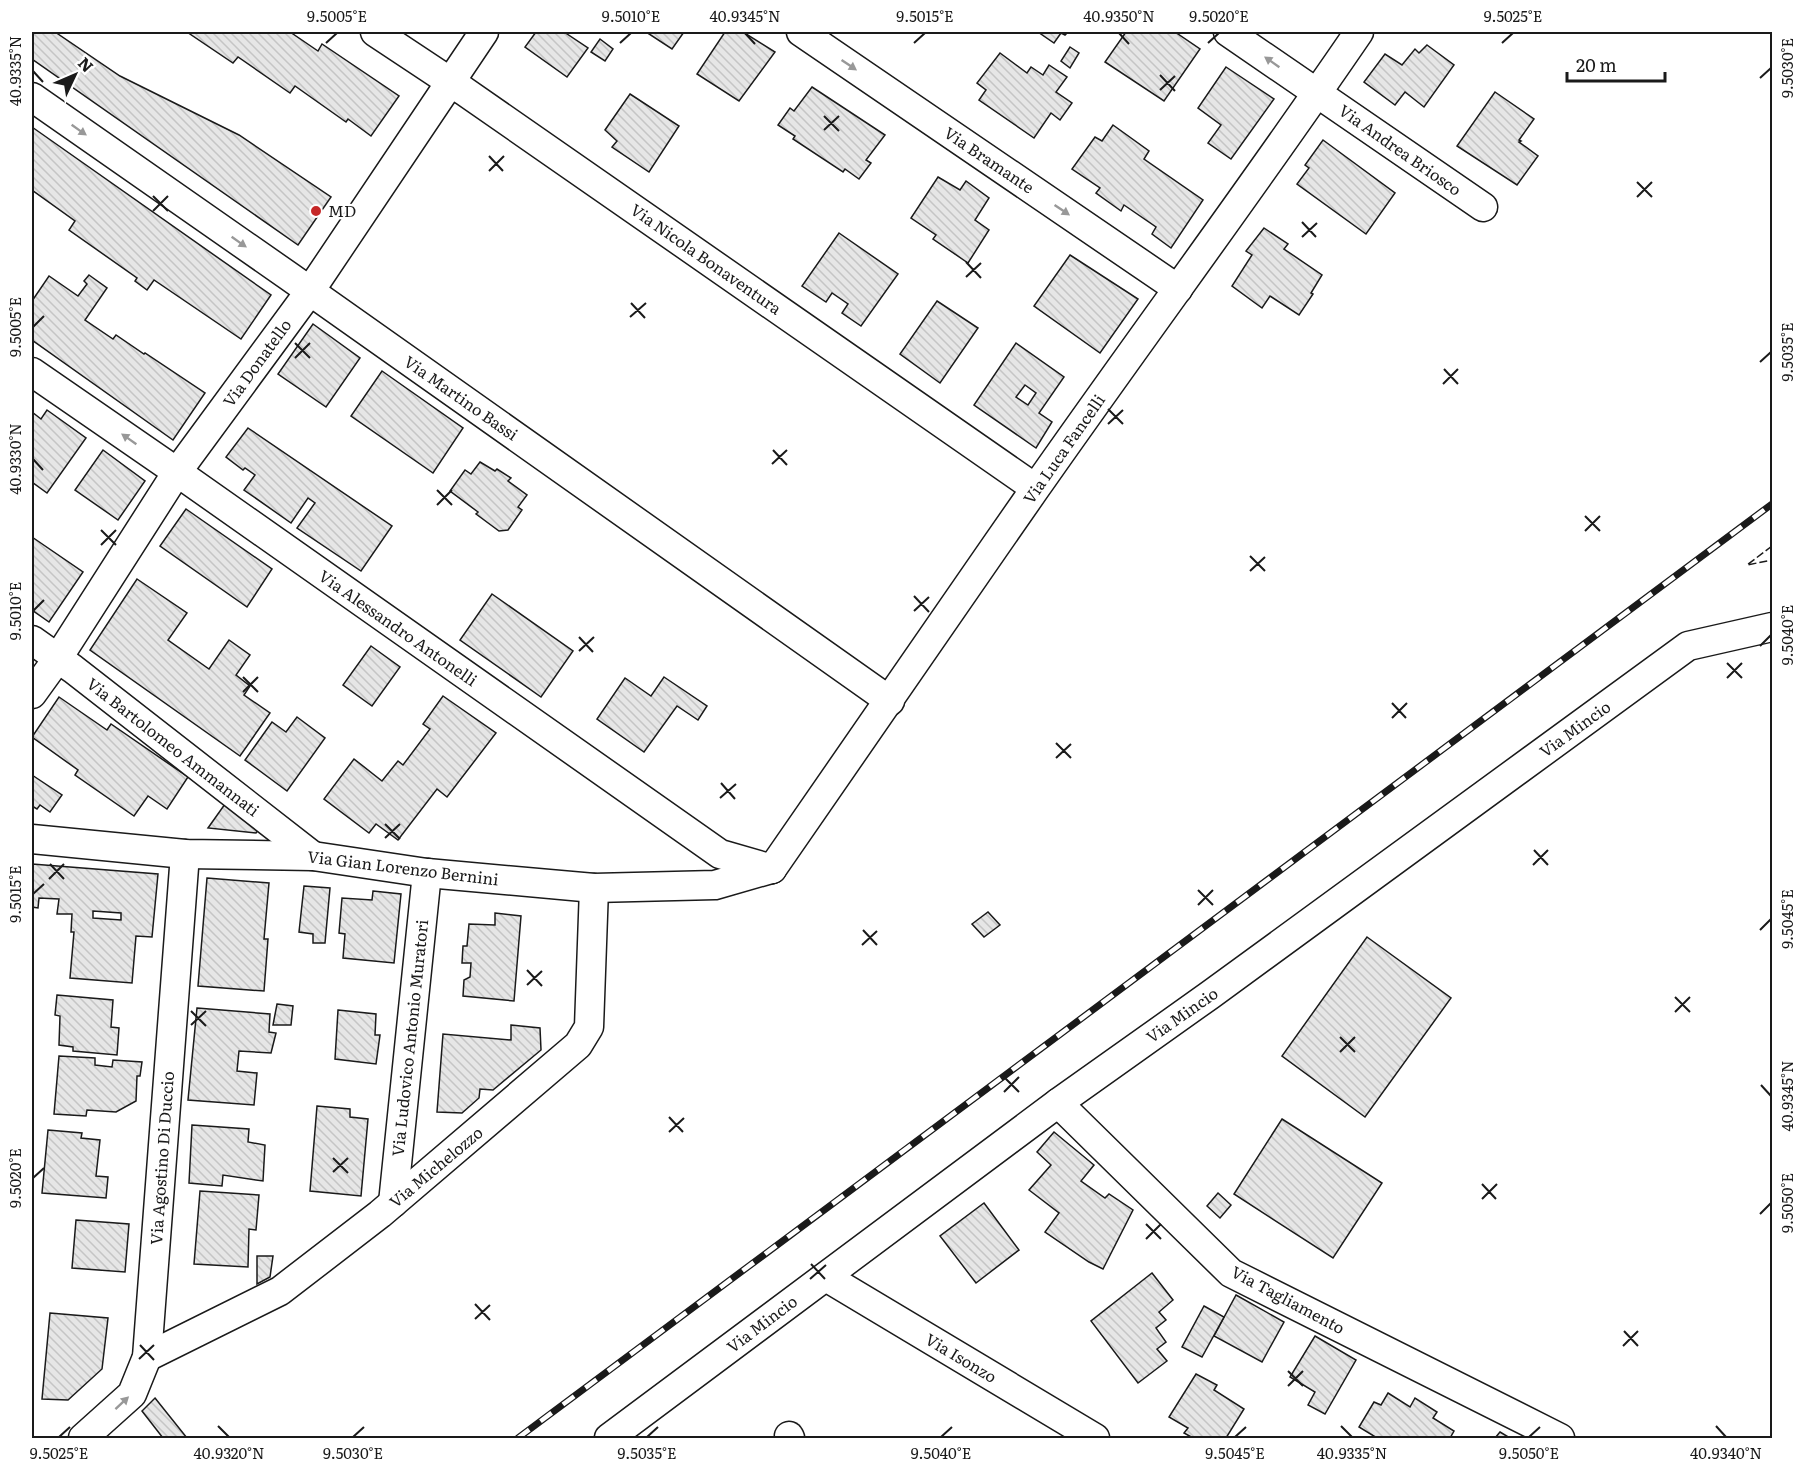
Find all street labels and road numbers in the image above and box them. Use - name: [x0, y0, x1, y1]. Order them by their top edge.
- street label: Via Andrea Briosco: [1334, 98, 1467, 201]
- street label: Via Bramante: [940, 120, 1039, 198]
- street label: Via Nicola Bonaventura: [626, 197, 787, 320]
- street label: Via Donatello: [216, 314, 296, 411]
- street label: Via Martino Bassi: [400, 349, 523, 445]
- street label: Via Luca Fancelli: [1016, 389, 1110, 508]
- street label: Via Alessandro Antonelli: [314, 563, 483, 691]
- street label: Via Bartolomeo Ammannati: [82, 671, 265, 821]
- street label: Via Mincio: [1534, 694, 1615, 762]
- street label: Via Gian Lorenzo Bernini: [306, 843, 500, 891]
- street label: Via Ludovico Antonio Muratori: [385, 918, 433, 1158]
- street label: Via Mincio: [1140, 981, 1222, 1048]
- street label: Via Agostino Di Duccio: [143, 1070, 179, 1246]
- street label: Via Michelozzo: [383, 1120, 487, 1213]
- street label: Via Tagliamento: [1227, 1259, 1349, 1339]
- street label: Via Mincio: [721, 1289, 802, 1358]
- street label: Via Isonzo: [921, 1326, 1002, 1388]

